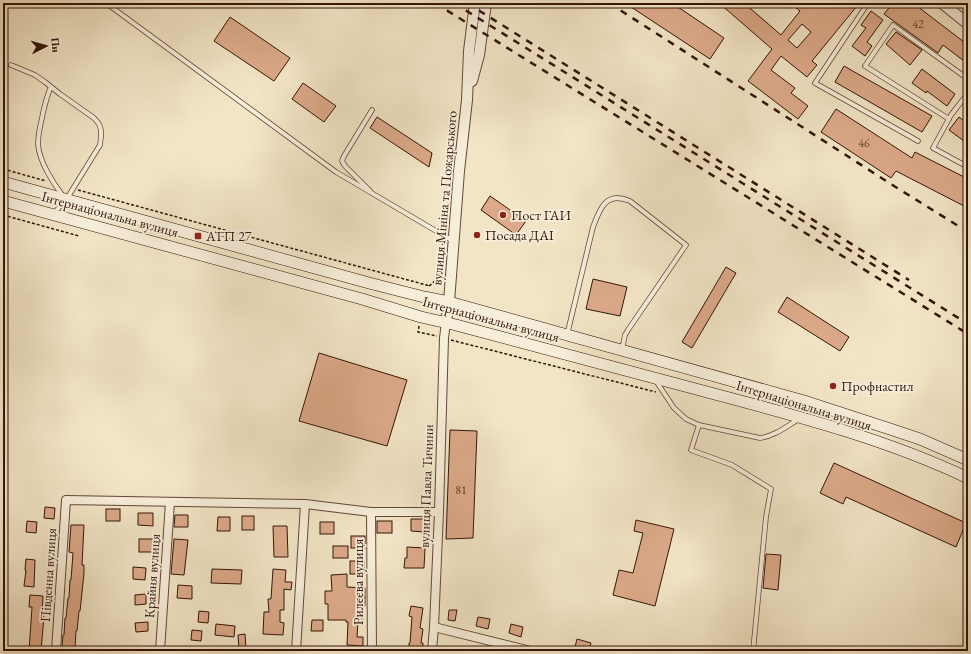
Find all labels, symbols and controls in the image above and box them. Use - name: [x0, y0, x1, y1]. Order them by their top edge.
- house number: 42: [912, 16, 924, 32]
- north arrow: [26, 26, 66, 66]
- text: Пн: [48, 37, 64, 54]
- street label: вулиця Мініна та Пожарського: [427, 110, 461, 286]
- house number: 46: [858, 135, 870, 151]
- street label: Інтернаціональна вулиця: [40, 187, 180, 241]
- place label: Пост ГАИ: [511, 206, 571, 224]
- marker: Пост ГАИ: [498, 210, 508, 220]
- place label: Посада ДАІ: [485, 226, 554, 244]
- place label: АТП 27: [205, 227, 252, 245]
- marker: Посада ДАІ: [472, 230, 482, 240]
- marker: АТП 27: [193, 231, 203, 241]
- street label: Інтернаціональна вулиця: [421, 292, 561, 346]
- street label: Інтернаціональна вулиця: [734, 376, 874, 434]
- place label: Профнастил: [841, 377, 914, 395]
- marker: Профнастил: [828, 381, 838, 391]
- street label: вулиця Павла Тичини: [415, 423, 437, 548]
- house number: 81: [455, 482, 467, 498]
- street label: Південна вулиця: [36, 527, 60, 623]
- street label: Крайня вулиця: [140, 533, 164, 619]
- street label: Рилєєва вулиця: [349, 539, 367, 625]

